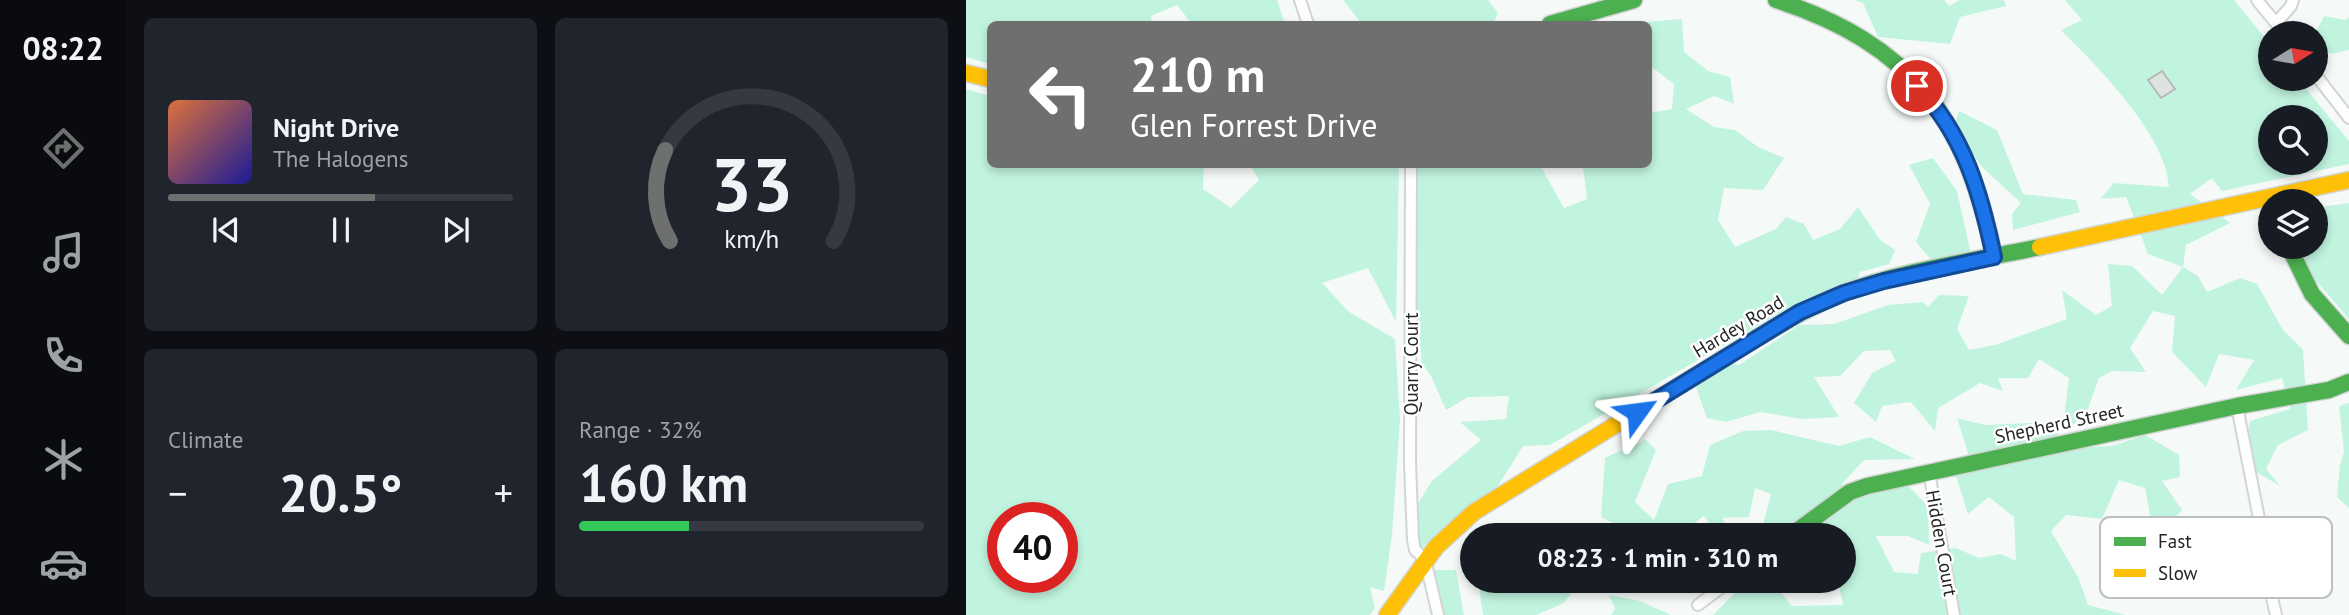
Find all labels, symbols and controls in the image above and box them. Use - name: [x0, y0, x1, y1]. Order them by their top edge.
- north arrow: [2258, 21, 2328, 91]
- map controls: [2258, 21, 2328, 259]
- text: 08:22: [22, 27, 104, 69]
- text: 210 m: [1130, 42, 1265, 106]
- icon: left: [1015, 49, 1106, 140]
- pin: [1887, 56, 1947, 116]
- icon: arrive: [1898, 67, 1936, 105]
- text: Glen Forrest Drive: [1130, 104, 1378, 146]
- button: search: [2258, 105, 2328, 175]
- text: Night Drive: [273, 111, 399, 144]
- icon: directions: [39, 124, 88, 173]
- text: 33: [710, 137, 793, 231]
- text: The Halogens: [273, 144, 408, 173]
- button: layers: [2258, 189, 2328, 259]
- icon: previous: [207, 211, 245, 249]
- icon: pause: [322, 211, 360, 249]
- icon: next: [437, 211, 475, 249]
- text: km/h: [724, 223, 779, 255]
- icon: music: [39, 228, 88, 277]
- street label: Hardey Road: [1688, 290, 1788, 362]
- street label: Quarry Court: [1399, 312, 1423, 415]
- icon: phone: [39, 331, 88, 380]
- position arrow: [1600, 375, 1674, 449]
- street label: Shepherd Street: [1993, 398, 2126, 448]
- text: Range · 32%: [579, 415, 702, 444]
- text: Climate: [168, 425, 243, 454]
- icon: climate: [39, 435, 88, 484]
- text: 160 km: [579, 449, 748, 516]
- text: 20.5°: [279, 459, 402, 526]
- text: −: [168, 468, 187, 517]
- text: +: [494, 468, 513, 517]
- street label: Hidden Court: [1921, 488, 1963, 599]
- speed limit sign: 40: [987, 502, 1078, 593]
- legend: [2100, 517, 2332, 598]
- text: Fast: [2158, 529, 2192, 553]
- icon: car: [39, 539, 88, 588]
- text: 08:23 · 1 min · 310 m: [1538, 541, 1778, 574]
- text: Slow: [2158, 561, 2198, 585]

